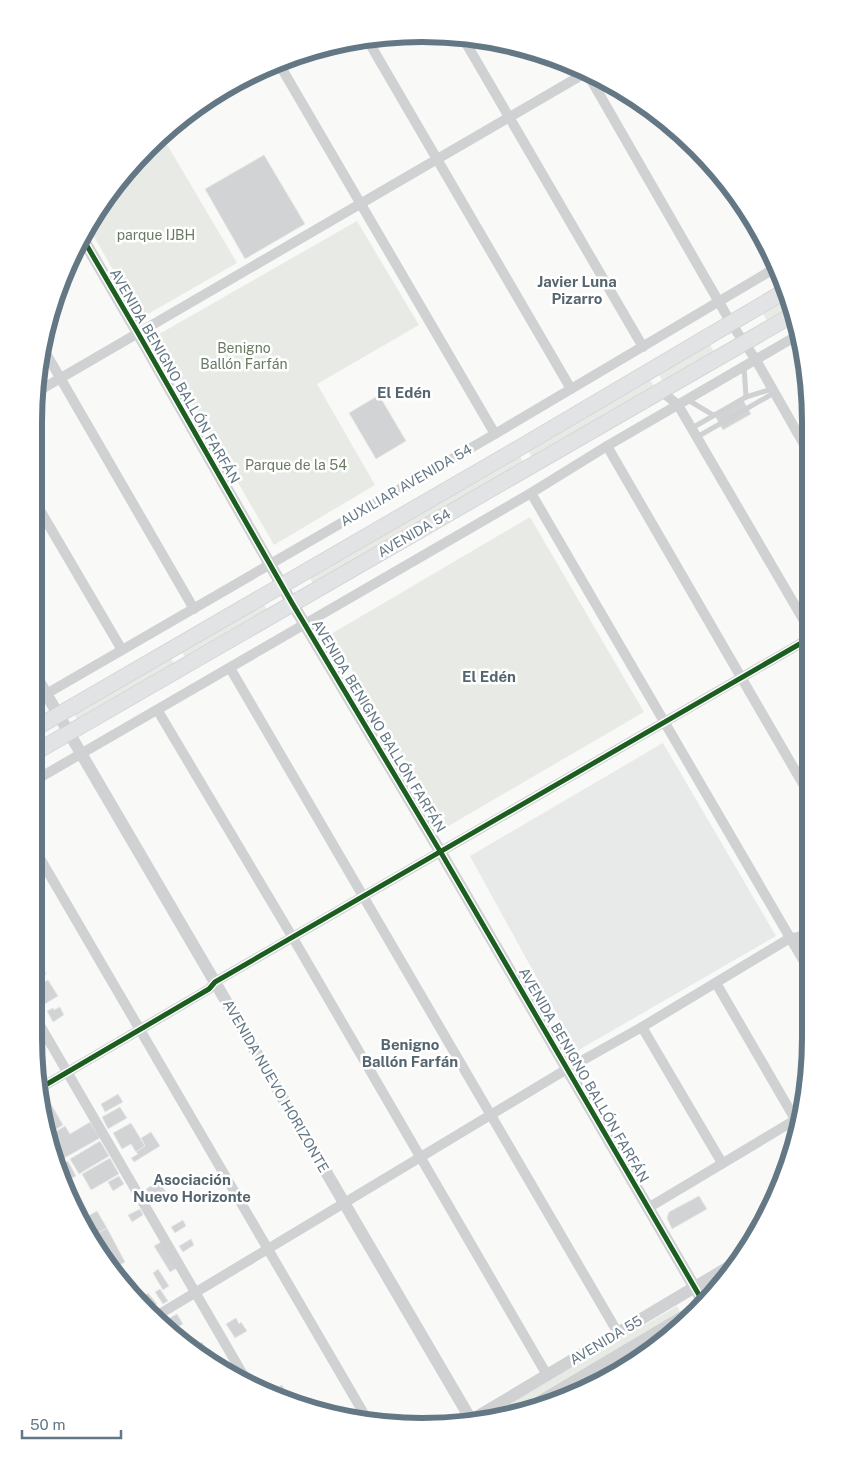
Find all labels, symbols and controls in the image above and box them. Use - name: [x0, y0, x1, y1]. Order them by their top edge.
- park label: parque IJBH: [117, 227, 195, 243]
- street label: AVENIDA BENIGNO BALLÓN FARFÁN: [107, 265, 245, 486]
- district label: Javier Luna Pizarro: [537, 273, 617, 307]
- park label: Benigno Ballón Farfán: [200, 340, 288, 372]
- district label: El Edén: [377, 384, 431, 401]
- street label: AUXILIAR AVENIDA 54: [337, 441, 475, 529]
- park label: Parque de la 54: [245, 457, 347, 473]
- street label: AVENIDA 54: [375, 506, 453, 560]
- street label: AVENIDA BENIGNO BALLÓN FARFÁN: [309, 616, 451, 835]
- district label: El Edén: [462, 668, 516, 685]
- street label: AVENIDA BENIGNO BALLÓN FARFÁN: [516, 964, 654, 1185]
- street label: AVENIDA NUEVO HORIZONTE: [220, 997, 332, 1175]
- district label: Benigno Ballón Farfán: [362, 1036, 458, 1070]
- district label: Asociación Nuevo Horizonte: [133, 1171, 251, 1205]
- street label: AVENIDA 55: [567, 1312, 645, 1368]
- scale bar: [22, 1408, 121, 1440]
- text: 50 m: [30, 1416, 65, 1433]

